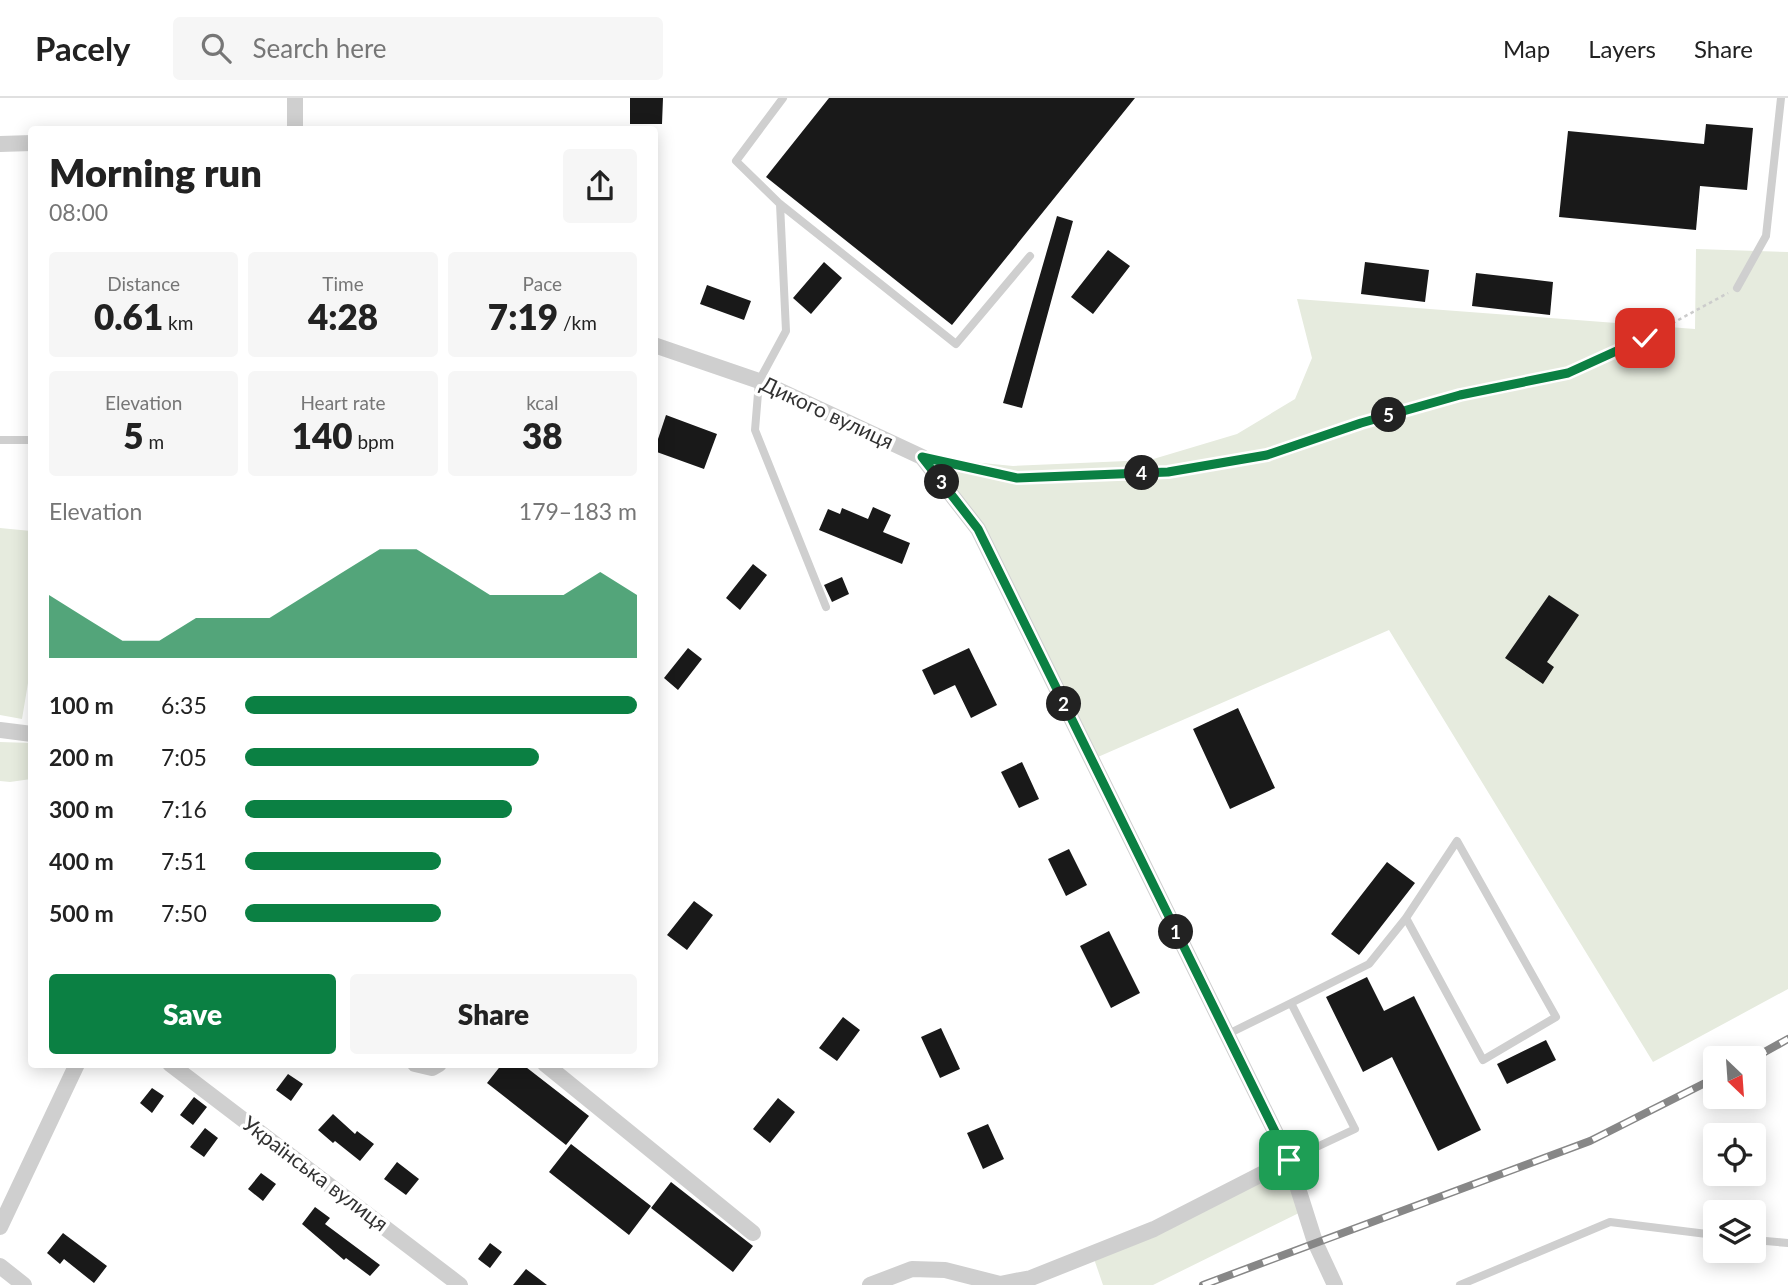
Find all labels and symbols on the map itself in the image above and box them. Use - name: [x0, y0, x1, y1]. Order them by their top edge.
- pin: [1615, 308, 1675, 368]
- street label: Дикого вулиця: [757, 370, 898, 453]
- pin: 5: [1372, 398, 1406, 432]
- pin: 4: [1124, 456, 1160, 490]
- pin: 3: [925, 464, 960, 500]
- pin: 2: [1046, 686, 1082, 722]
- pin: 1: [1158, 914, 1194, 950]
- north arrow: [1703, 1046, 1766, 1110]
- street label: Українська вулиця: [238, 1110, 394, 1236]
- pin: [1259, 1130, 1319, 1190]

